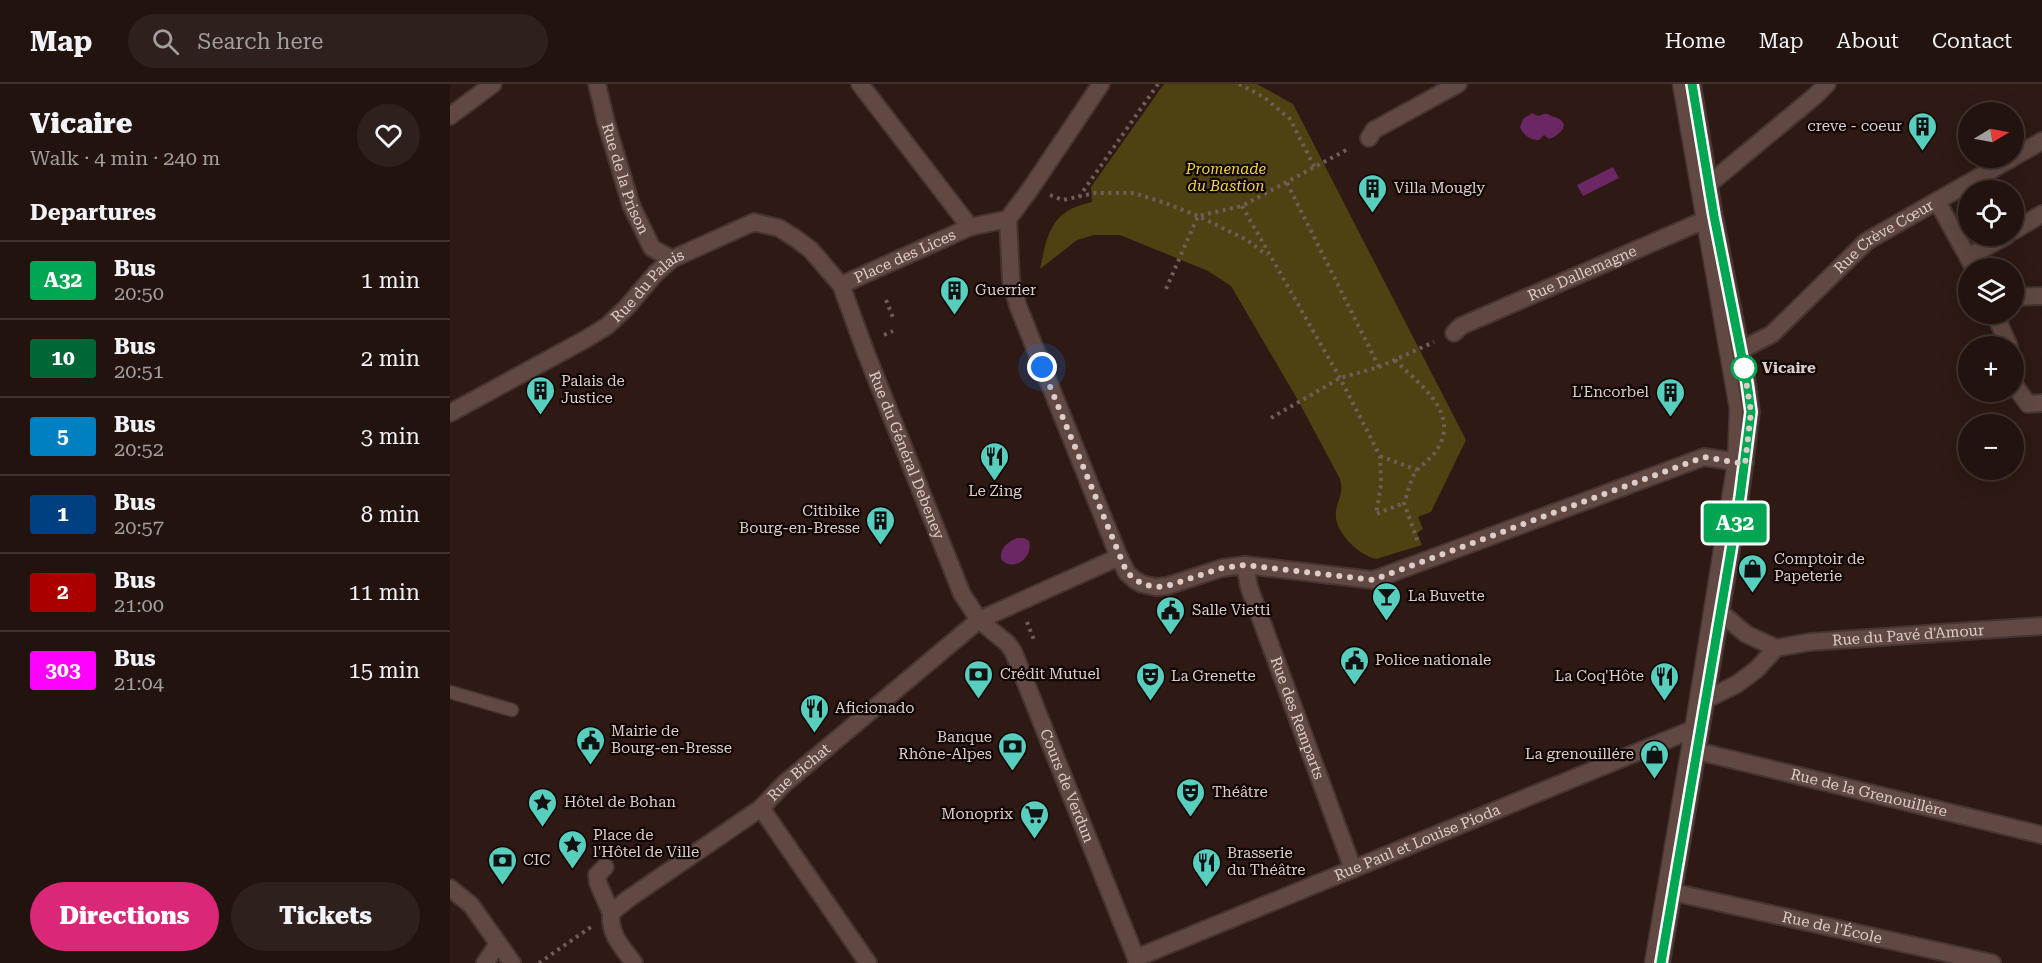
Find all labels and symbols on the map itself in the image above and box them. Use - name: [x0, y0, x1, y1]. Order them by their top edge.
- north arrow: [1958, 102, 2024, 168]
- building icon: creve - coeur: [1907, 110, 1939, 152]
- place label: creve - coeur: [1807, 117, 1902, 135]
- street label: Rue de la Prison: [598, 121, 653, 238]
- park label: Promenade du Bastion: [1185, 160, 1267, 195]
- building icon: Villa Mougly: [1357, 172, 1389, 214]
- place label: Villa Mougly: [1394, 179, 1485, 197]
- street label: Rue Crève Cœur: [1830, 196, 1937, 277]
- street label: Place des Lices: [851, 226, 958, 287]
- street label: Rue Dallemagne: [1525, 242, 1639, 305]
- street label: Rue du Palais: [607, 246, 687, 326]
- building icon: Guerrier: [938, 274, 970, 316]
- place label: Guerrier: [975, 281, 1036, 299]
- your location: [1027, 352, 1057, 382]
- marker: Vicaire: [1731, 355, 1757, 381]
- place label: Vicaire: [1762, 359, 1816, 377]
- street label: Rue du Général Debeney: [865, 368, 948, 542]
- place label: Palais de Justice: [561, 372, 625, 407]
- building icon: Palais de Justice: [524, 374, 556, 416]
- building icon: L'Encorbel: [1654, 376, 1686, 418]
- place label: L'Encorbel: [1572, 383, 1649, 401]
- restaurant icon: Le Zing: [979, 440, 1011, 482]
- place label: Le Zing: [968, 482, 1022, 500]
- place label: Citibike Bourg-en-Bresse: [739, 502, 860, 537]
- building icon: Citibike Bourg-en-Bresse: [865, 504, 897, 546]
- line badge: A32: [1700, 504, 1770, 542]
- place label: Comptoir de Papeterie: [1774, 550, 1865, 585]
- shop icon: Comptoir de Papeterie: [1737, 552, 1769, 594]
- bar icon: La Buvette: [1371, 580, 1403, 622]
- place label: La Buvette: [1408, 587, 1485, 605]
- public building icon: Salle Vietti: [1155, 594, 1187, 636]
- place label: Salle Vietti: [1192, 601, 1271, 619]
- street label: Rue du Pavé d'Amour: [1832, 621, 1985, 649]
- public building icon: Police nationale: [1338, 644, 1370, 686]
- place label: Police nationale: [1375, 651, 1491, 669]
- street label: Rue des Remparts: [1266, 654, 1328, 782]
- bank icon: Crédit Mutuel: [963, 658, 995, 700]
- theatre icon: La Grenette: [1134, 660, 1166, 702]
- restaurant icon: La Coq'Hôte: [1649, 660, 1681, 702]
- place label: Crédit Mutuel: [1000, 665, 1101, 683]
- place label: La Grenette: [1171, 667, 1256, 685]
- place label: La Coq'Hôte: [1555, 667, 1644, 685]
- restaurant icon: Aficionado: [798, 692, 830, 734]
- place label: Aficionado: [835, 699, 914, 717]
- place label: Mairie de Bourg-en-Bresse: [611, 722, 732, 757]
- public building icon: Mairie de Bourg-en-Bresse: [574, 724, 606, 766]
- street label: Cours de Verdun: [1036, 726, 1098, 845]
- place label: Banque Rhône-Alpes: [898, 728, 992, 763]
- bank icon: Banque Rhône-Alpes: [997, 730, 1029, 772]
- shop icon: La grenouillére: [1639, 738, 1671, 780]
- street label: Rue Bichat: [764, 739, 834, 805]
- place label: La grenouillére: [1525, 745, 1634, 763]
- street label: Rue de la Grenouillère: [1789, 765, 1949, 821]
- theatre icon: Théâtre: [1175, 776, 1207, 818]
- place label: Théâtre: [1212, 783, 1268, 801]
- place icon: Hôtel de Bohan: [527, 786, 559, 828]
- place label: Hôtel de Bohan: [564, 793, 676, 811]
- supermarket icon: Monoprix: [1018, 798, 1050, 840]
- street label: Rue Paul et Louise Pioda: [1332, 800, 1503, 885]
- place label: Monoprix: [941, 805, 1013, 823]
- place label: Place de l'Hôtel de Ville: [593, 826, 699, 861]
- place icon: Place de l'Hôtel de Ville: [556, 828, 588, 870]
- bank icon: CIC: [486, 844, 518, 886]
- place label: Brasserie du Théâtre: [1227, 844, 1305, 879]
- restaurant icon: Brasserie du Théâtre: [1190, 846, 1222, 888]
- place label: CIC: [523, 851, 550, 869]
- street label: Rue de l'École: [1780, 908, 1884, 947]

